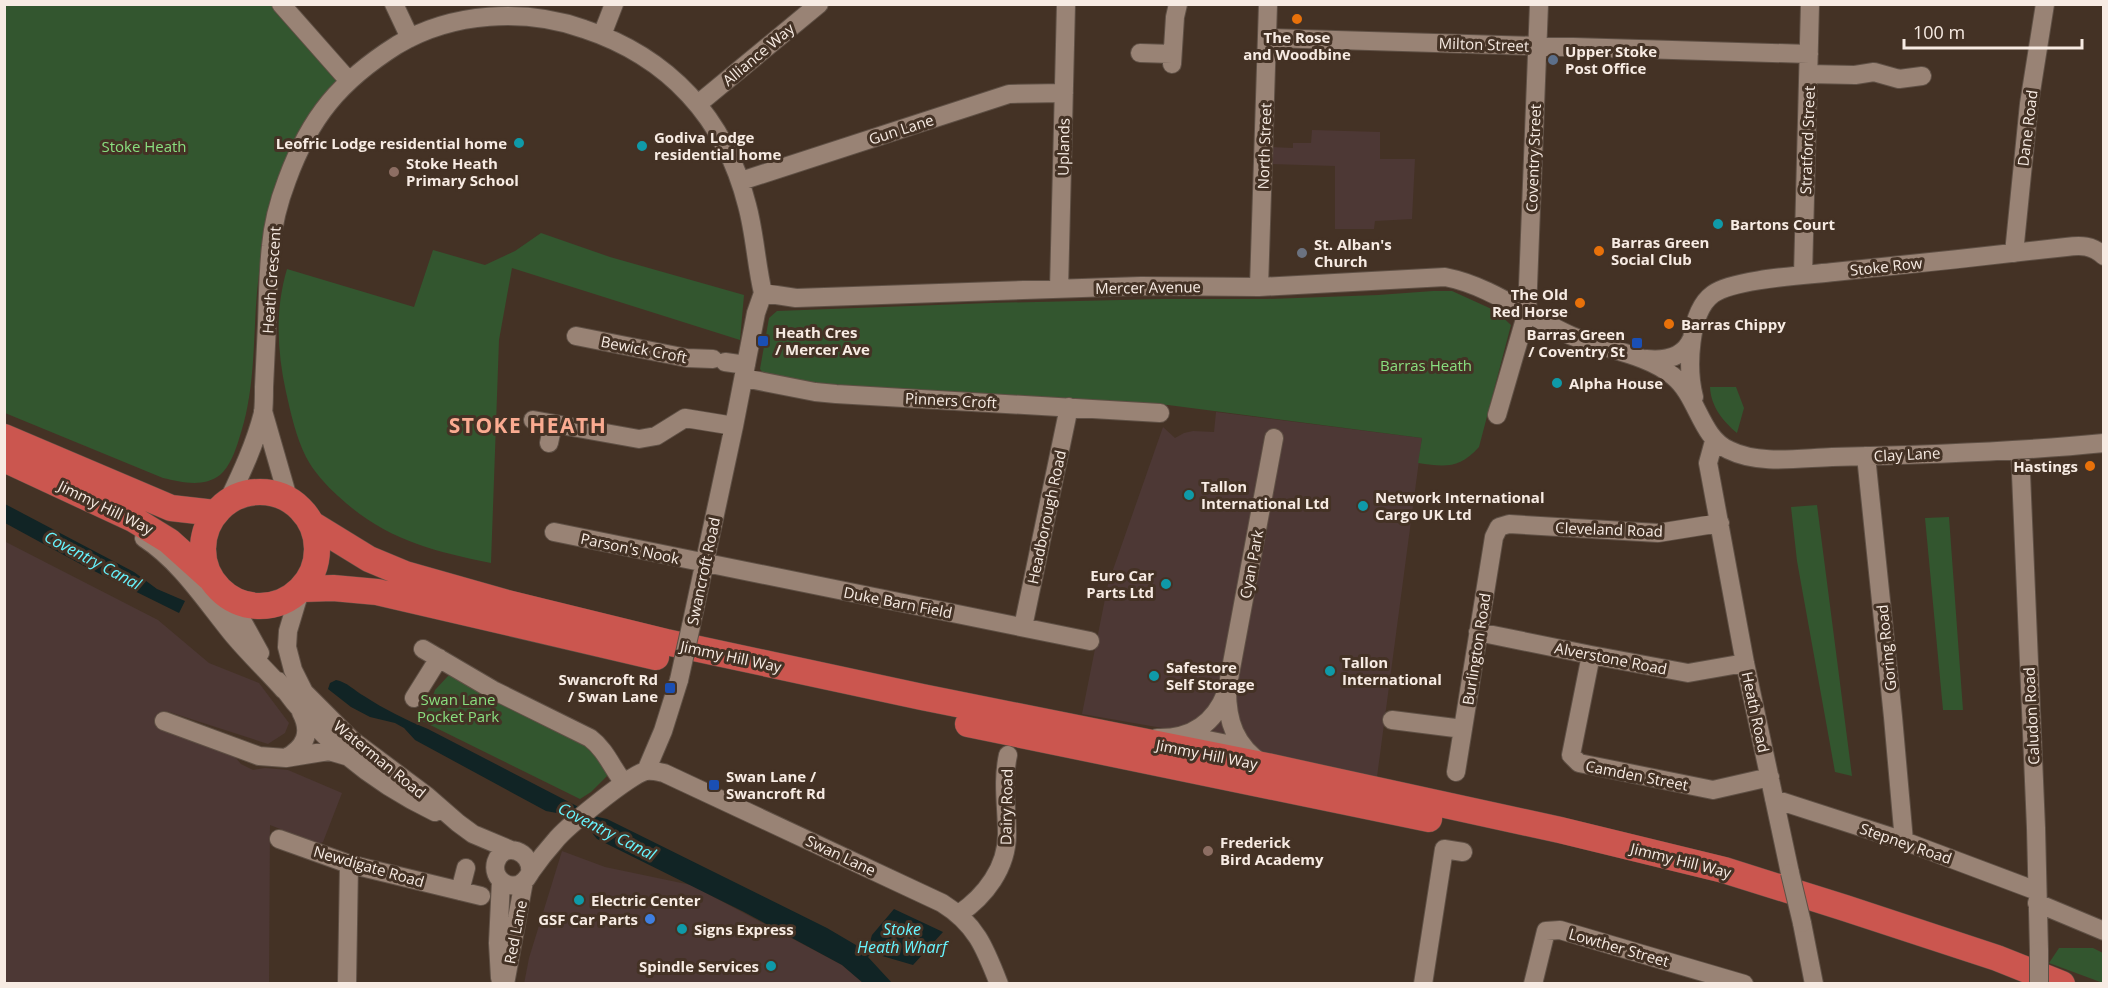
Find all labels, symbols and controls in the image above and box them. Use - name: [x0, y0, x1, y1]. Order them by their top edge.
- marker: The Rose and Woodbine: [1290, 12, 1304, 26]
- scale bar: [1904, 12, 2082, 50]
- street label: Alliance Way: [718, 18, 798, 90]
- text: 100 m: [1913, 20, 1965, 44]
- place label: The Rose and Woodbine: [1243, 27, 1351, 64]
- street label: Milton Street: [1438, 32, 1530, 56]
- place label: Upper Stoke Post Office: [1565, 41, 1657, 78]
- marker: Upper Stoke Post Office: [1546, 53, 1560, 67]
- street label: Stratford Street: [1795, 85, 1819, 195]
- street label: Dane Road: [2012, 89, 2042, 167]
- street label: North Street: [1252, 102, 1276, 190]
- street label: Coventry Street: [1521, 103, 1545, 213]
- street label: Gun Lane: [866, 109, 936, 149]
- street label: Uplands: [1052, 118, 1074, 176]
- place label: Godiva Lodge residential home: [654, 127, 781, 164]
- place label: Leofric Lodge residential home: [276, 133, 507, 153]
- park label: Stoke Heath: [101, 136, 187, 156]
- marker: Leofric Lodge residential home: [512, 136, 526, 150]
- marker: Godiva Lodge residential home: [635, 139, 649, 153]
- place label: Stoke Heath Primary School: [406, 153, 519, 190]
- marker: Stoke Heath Primary School: [387, 165, 401, 179]
- place label: Bartons Court: [1730, 214, 1835, 234]
- marker: Bartons Court: [1711, 217, 1725, 231]
- street label: Heath Crescent: [257, 226, 285, 334]
- place label: Barras Green Social Club: [1611, 232, 1709, 269]
- place label: St. Alban's Church: [1314, 234, 1392, 271]
- marker: Barras Green Social Club: [1592, 244, 1606, 258]
- marker: St. Alban's Church: [1295, 246, 1309, 260]
- street label: Stoke Row: [1849, 252, 1924, 280]
- street label: Mercer Avenue: [1095, 276, 1201, 298]
- place label: The Old Red Horse: [1492, 284, 1568, 321]
- marker: The Old Red Horse: [1573, 296, 1587, 310]
- place label: Barras Chippy: [1681, 314, 1786, 334]
- marker: Barras Chippy: [1662, 317, 1676, 331]
- place label: Heath Cres / Mercer Ave: [775, 322, 870, 359]
- place label: Barras Green / Coventry St: [1527, 324, 1625, 361]
- street label: Bewick Croft: [599, 331, 689, 367]
- marker: Heath Cres / Mercer Ave: [756, 334, 770, 348]
- marker: Barras Green / Coventry St: [1630, 336, 1644, 350]
- park label: Barras Heath: [1380, 355, 1472, 375]
- place label: Alpha House: [1569, 373, 1663, 393]
- marker: Alpha House: [1550, 376, 1564, 390]
- street label: Pinners Croft: [905, 388, 997, 412]
- district label: STOKE HEATH: [449, 411, 607, 439]
- street label: Clay Lane: [1873, 442, 1941, 466]
- street label: Headborough Road: [1022, 448, 1070, 586]
- place label: Hastings: [2013, 456, 2078, 476]
- marker: Hastings: [2083, 459, 2097, 473]
- street label: Jimmy Hill Way: [54, 475, 157, 539]
- place label: Tallon International Ltd: [1201, 476, 1329, 513]
- place label: Network International Cargo UK Ltd: [1375, 487, 1545, 524]
- marker: Tallon International Ltd: [1182, 488, 1196, 502]
- marker: Network International Cargo UK Ltd: [1356, 499, 1370, 513]
- street label: Swancroft Road: [682, 515, 724, 627]
- street label: Cleveland Road: [1555, 517, 1663, 541]
- water label: Coventry Canal: [41, 525, 146, 595]
- street label: Parson's Nook: [579, 528, 681, 568]
- street label: Cyan Park: [1235, 528, 1267, 600]
- place label: Euro Car Parts Ltd: [1086, 565, 1154, 602]
- marker: Euro Car Parts Ltd: [1159, 577, 1173, 591]
- street label: Duke Barn Field: [842, 582, 954, 622]
- street label: Burlington Road: [1457, 592, 1495, 706]
- street label: Goring Road: [1872, 604, 1900, 692]
- street label: Jimmy Hill Way: [677, 635, 784, 677]
- street label: Alverstone Road: [1553, 637, 1669, 679]
- place label: Tallon International: [1342, 652, 1442, 689]
- place label: Safestore Self Storage: [1166, 657, 1255, 694]
- marker: Tallon International: [1323, 664, 1337, 678]
- street label: Caludon Road: [2018, 667, 2044, 765]
- place label: Swancroft Rd / Swan Lane: [559, 669, 658, 706]
- marker: Safestore Self Storage: [1147, 669, 1161, 683]
- street label: Heath Road: [1738, 670, 1774, 754]
- marker: Swancroft Rd / Swan Lane: [663, 681, 677, 695]
- park label: Swan Lane Pocket Park: [417, 689, 499, 726]
- street label: Waterman Road: [330, 716, 430, 802]
- street label: Jimmy Hill Way: [1153, 734, 1260, 774]
- street label: Camden Street: [1584, 755, 1690, 795]
- place label: Swan Lane / Swancroft Rd: [726, 766, 825, 803]
- street label: Dairy Road: [995, 769, 1017, 845]
- marker: Swan Lane / Swancroft Rd: [707, 778, 721, 792]
- water label: Coventry Canal: [554, 797, 660, 865]
- street label: Stepney Road: [1857, 818, 1955, 868]
- street label: Swan Lane: [803, 830, 879, 880]
- place label: Frederick Bird Academy: [1220, 832, 1324, 869]
- street label: Jimmy Hill Way: [1627, 837, 1734, 882]
- street label: Newdigate Road: [311, 841, 427, 891]
- marker: Frederick Bird Academy: [1201, 844, 1215, 858]
- place label: Electric Center: [591, 890, 701, 910]
- marker: Electric Center: [572, 893, 586, 907]
- street label: Red Lane: [499, 898, 531, 966]
- place label: GSF Car Parts: [538, 909, 638, 929]
- marker: GSF Car Parts: [643, 912, 657, 926]
- water label: Stoke Heath Wharf: [857, 918, 950, 958]
- place label: Signs Express: [694, 919, 794, 939]
- marker: Signs Express: [675, 922, 689, 936]
- street label: Lowther Street: [1567, 923, 1671, 971]
- place label: Spindle Services: [639, 956, 759, 976]
- marker: Spindle Services: [764, 959, 778, 973]

